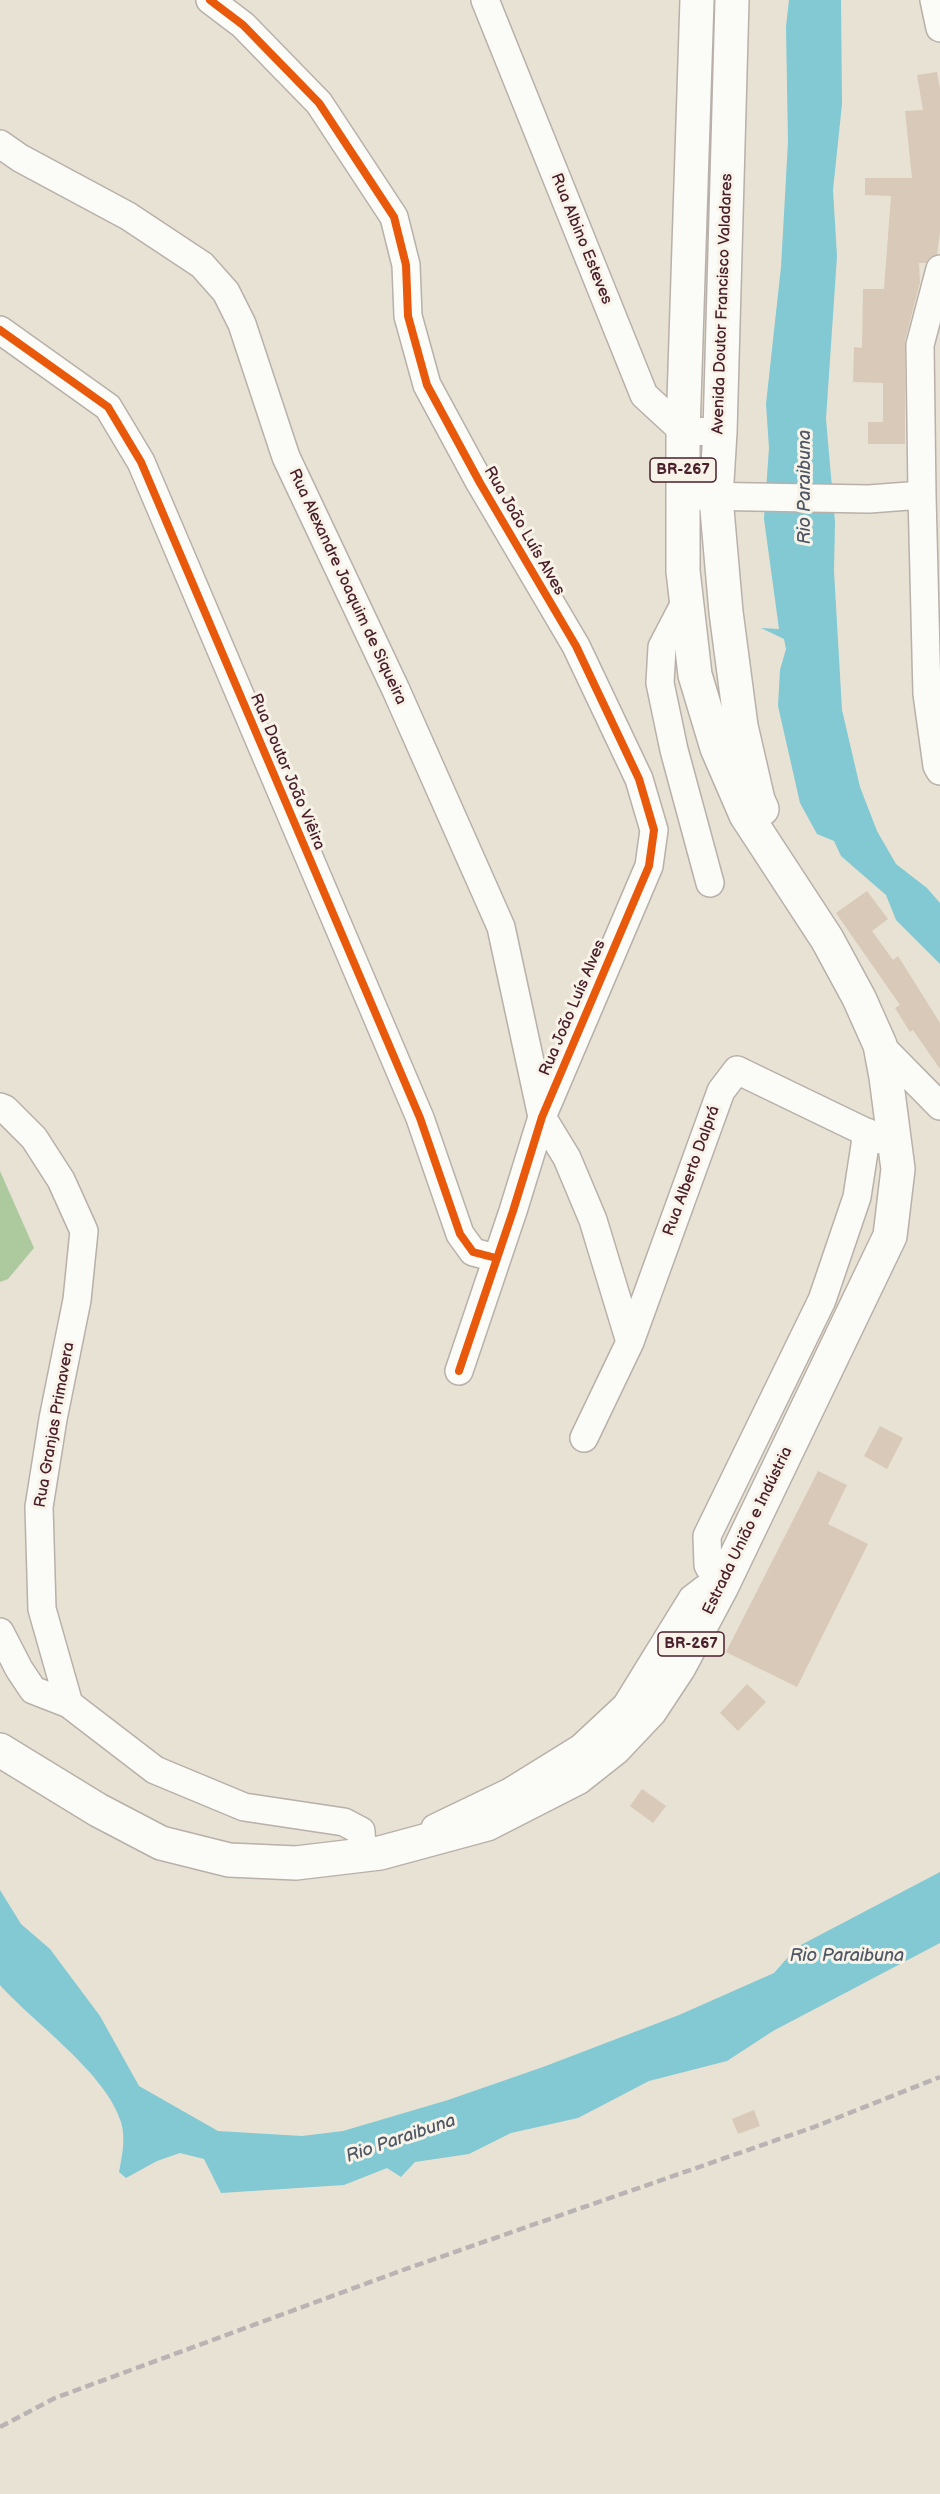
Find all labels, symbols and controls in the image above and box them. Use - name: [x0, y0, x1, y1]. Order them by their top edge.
- street label: Rua Albino Esteves: [546, 171, 616, 307]
- street label: Avenida Doutor Francisco Valadares: [709, 173, 737, 435]
- water label: Rio Paraibuna: [794, 430, 816, 544]
- road number: BR-267: [650, 458, 716, 482]
- street label: Rua João Luís Alves: [479, 463, 569, 599]
- street label: Rua Alexandre Joaquim de Siqueira: [284, 466, 410, 708]
- street label: Rua Doutor João Viêira: [245, 691, 329, 853]
- street label: Rua João Luís Alves: [536, 937, 610, 1079]
- street label: Rua Alberto Dalprá: [660, 1103, 724, 1239]
- street label: Rua Granjas Primavera: [31, 1341, 79, 1509]
- street label: Estrada União e Indústria: [699, 1444, 797, 1618]
- road number: BR-267: [658, 1632, 724, 1656]
- water label: Rio Paraibuna: [790, 1945, 904, 1967]
- water label: Rio Paraibuna: [343, 2110, 459, 2168]

